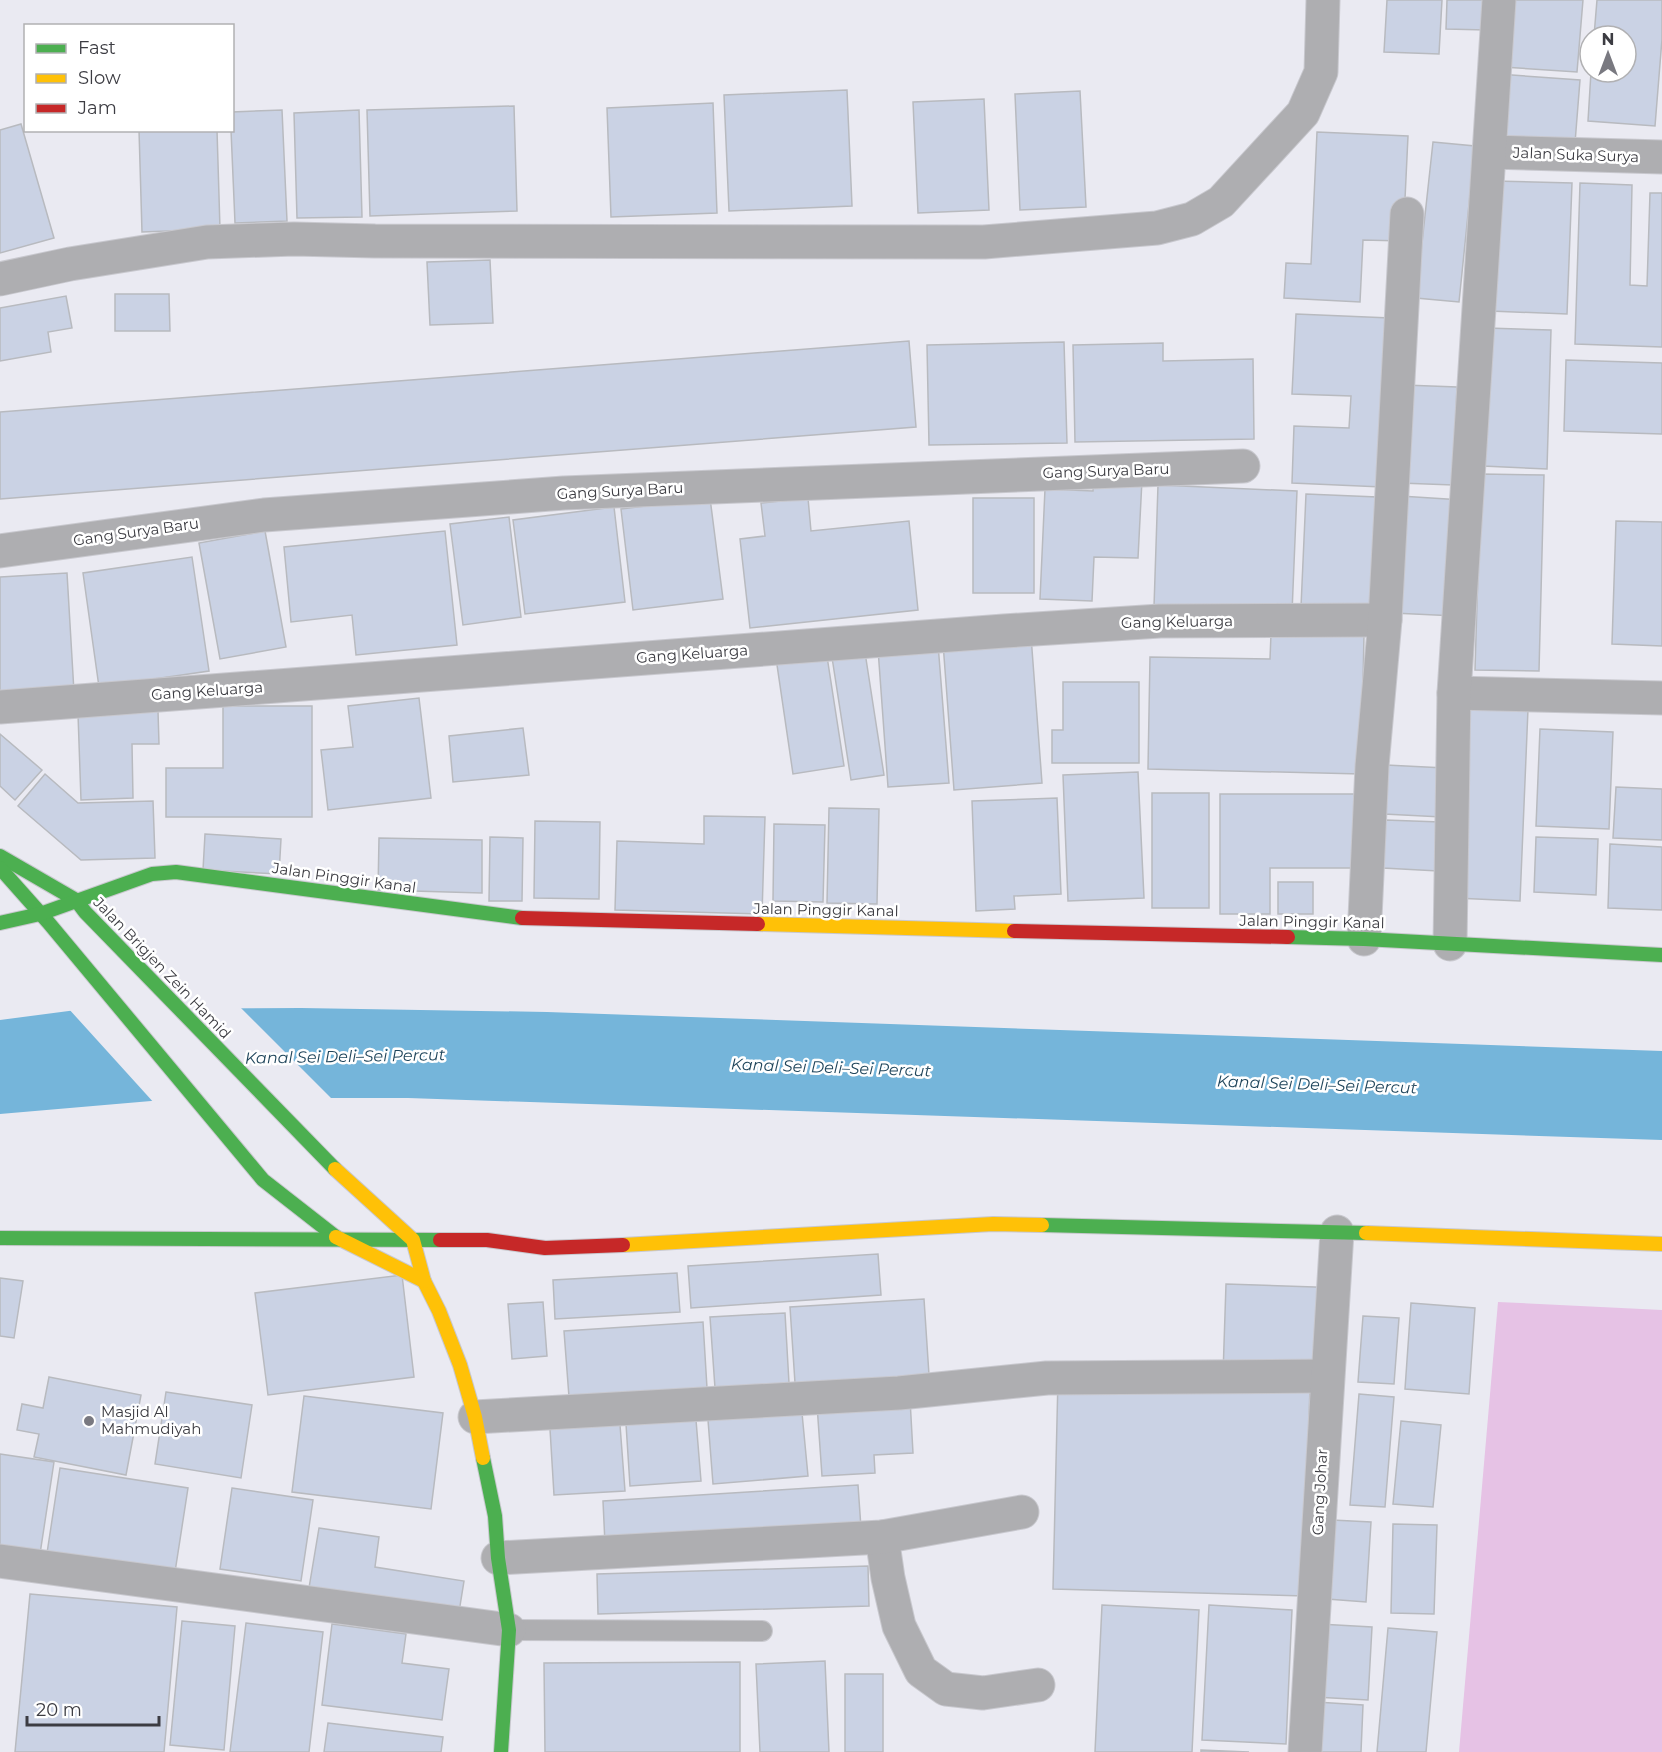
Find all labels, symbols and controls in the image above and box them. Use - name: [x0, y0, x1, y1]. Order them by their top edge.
- legend: [24, 24, 234, 132]
- north arrow: [1578, 24, 1638, 84]
- text: N: [1602, 30, 1614, 49]
- text: Fast: [78, 37, 116, 59]
- text: Slow: [78, 67, 121, 89]
- text: Jam: [77, 97, 117, 119]
- street label: Jalan Suka Surya: [1512, 143, 1639, 166]
- street label: Gang Surya Baru: [1042, 459, 1170, 482]
- street label: Gang Surya Baru: [556, 478, 684, 503]
- street label: Gang Surya Baru: [72, 513, 200, 550]
- street label: Gang Keluarga: [1121, 611, 1233, 632]
- street label: Gang Keluarga: [635, 640, 749, 667]
- street label: Gang Keluarga: [150, 677, 264, 704]
- street label: Jalan Pinggir Kanal: [270, 858, 417, 897]
- street label: Jalan Brigjen Zein Hamid: [89, 892, 235, 1043]
- street label: Jalan Pinggir Kanal: [752, 899, 899, 920]
- street label: Jalan Pinggir Kanal: [1238, 911, 1385, 932]
- water label: Kanal Sei Deli–Sei Percut: [245, 1045, 446, 1068]
- water label: Kanal Sei Deli–Sei Percut: [731, 1055, 932, 1081]
- water label: Kanal Sei Deli–Sei Percut: [1217, 1072, 1418, 1098]
- place label: Masjid Al Mahmudiyah: [101, 1402, 201, 1438]
- marker: Masjid Al Mahmudiyah: [82, 1414, 96, 1428]
- street label: Gang Johar: [1308, 1448, 1331, 1536]
- scale bar: [27, 1689, 159, 1727]
- text: 20 m: [36, 1699, 82, 1721]

